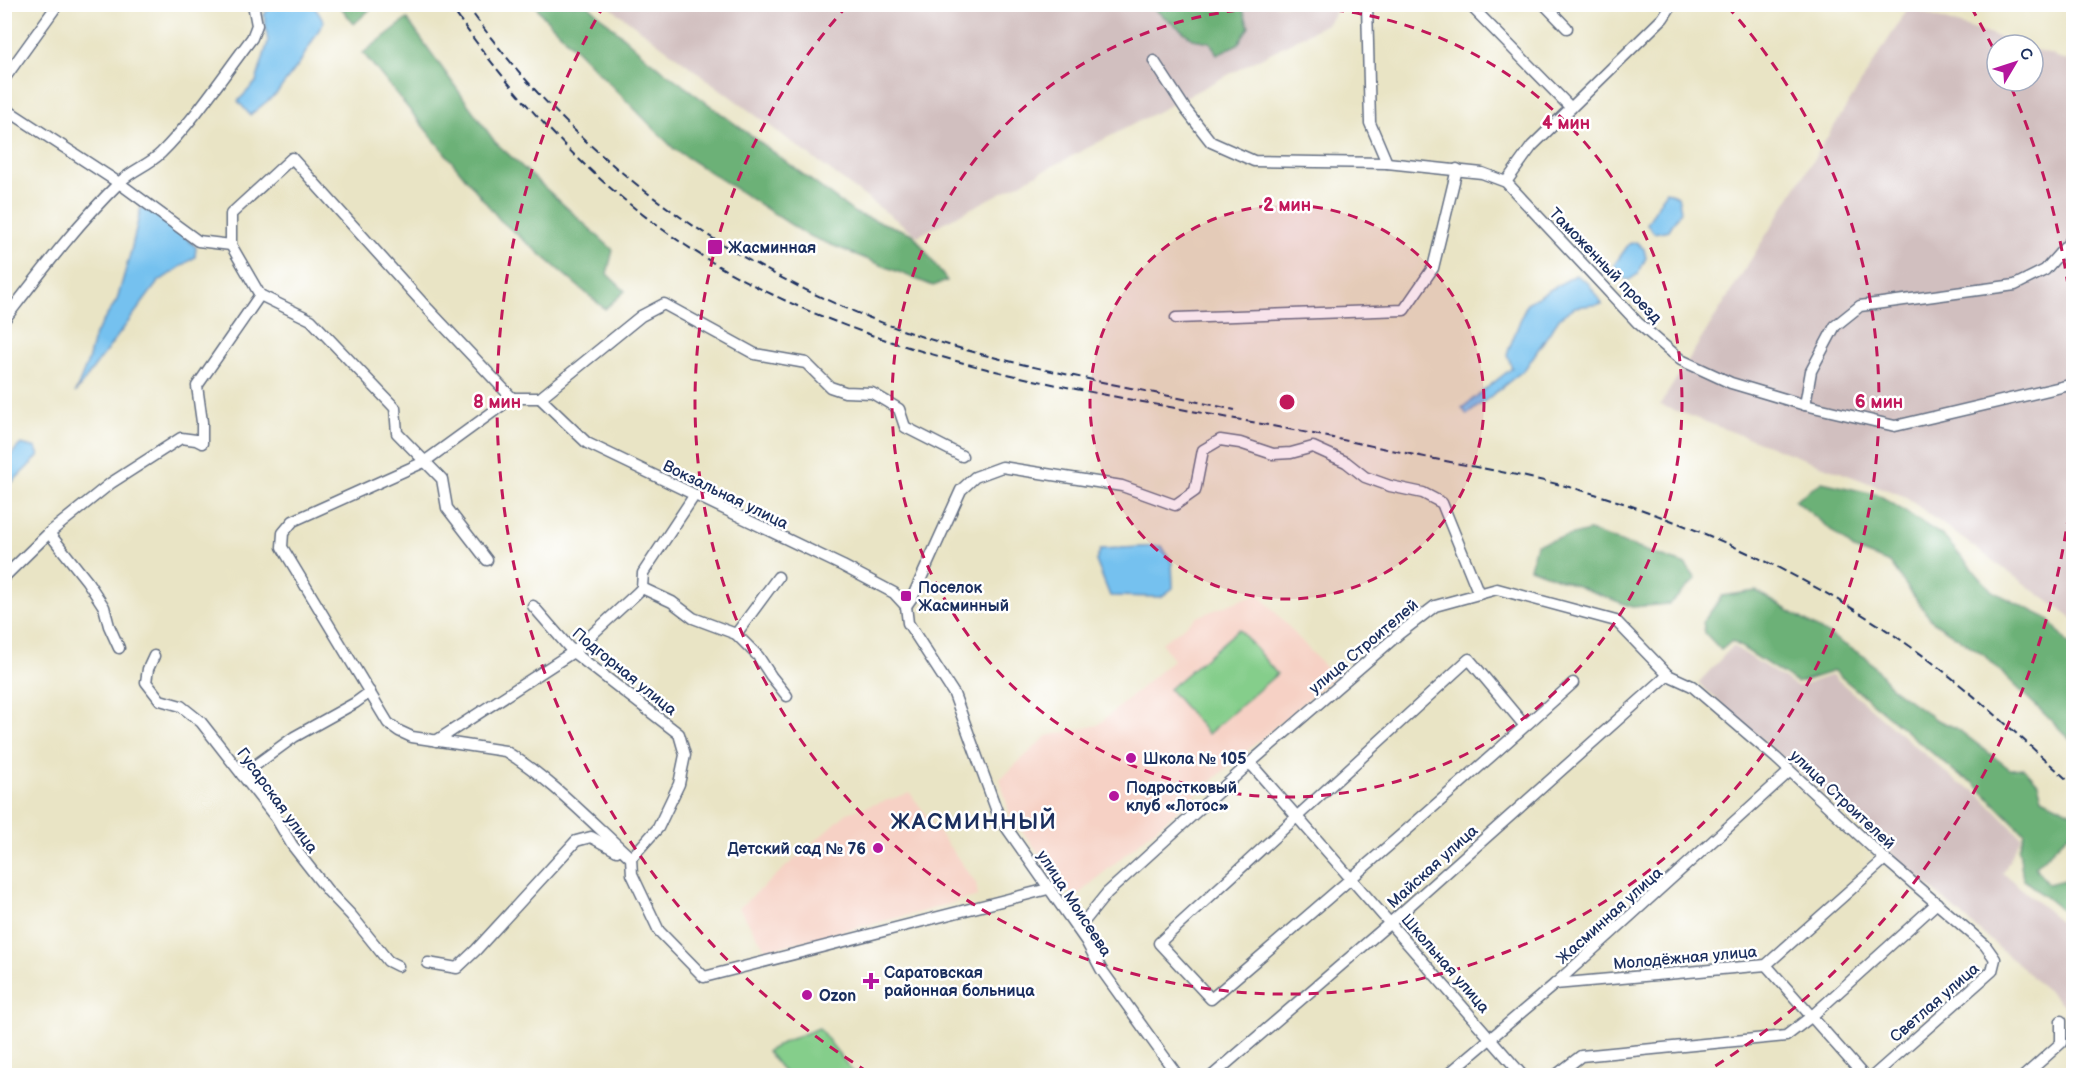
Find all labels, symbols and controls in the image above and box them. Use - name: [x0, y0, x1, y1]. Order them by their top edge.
- north arrow: [1985, 33, 2045, 93]
- text: С: [2015, 44, 2036, 65]
- text: 4 мин: [1542, 113, 1590, 134]
- text: 2 мин: [1263, 195, 1311, 216]
- street label: Таможенный проезд: [1545, 204, 1665, 328]
- marker: Жасминная: [706, 238, 724, 256]
- place label: Жасминная: [728, 239, 816, 258]
- text: 8 мин: [473, 392, 521, 413]
- centre of rings: [1277, 392, 1297, 412]
- text: 6 мин: [1855, 392, 1903, 413]
- street label: Вокзальная улица: [660, 457, 792, 534]
- place label: Поселок Жасминный: [918, 579, 1009, 616]
- marker: Поселок Жасминный: [899, 589, 913, 603]
- street label: улица Строителей: [1306, 596, 1422, 698]
- street label: Подгорная улица: [568, 624, 681, 720]
- street label: Гусарская улица: [232, 745, 322, 858]
- street label: улица Строителей: [1786, 747, 1898, 854]
- place label: Школа № 105: [1143, 750, 1247, 769]
- marker: Школа № 105: [1124, 751, 1138, 765]
- place label: Подростковый клуб «Лотос»: [1126, 779, 1237, 816]
- marker: Подростковый клуб «Лотос»: [1107, 789, 1121, 803]
- district label: ЖАСМИННЫЙ: [891, 807, 1057, 836]
- street label: Майская улица: [1384, 821, 1482, 913]
- place label: Детский сад № 76: [727, 840, 866, 859]
- marker: Детский сад № 76: [871, 841, 885, 855]
- street label: улица Моисеева: [1032, 847, 1115, 961]
- street label: Жасминная улица: [1553, 863, 1667, 969]
- street label: Школьная улица: [1397, 911, 1493, 1018]
- street label: Молодёжная улица: [1612, 943, 1758, 974]
- street label: Светлая улица: [1887, 959, 1984, 1047]
- place label: Саратовская районная больница: [884, 964, 1035, 1001]
- marker: Саратовская районная больница: [862, 972, 880, 990]
- place label: Ozon: [819, 987, 856, 1006]
- marker: Ozon: [800, 988, 814, 1002]

